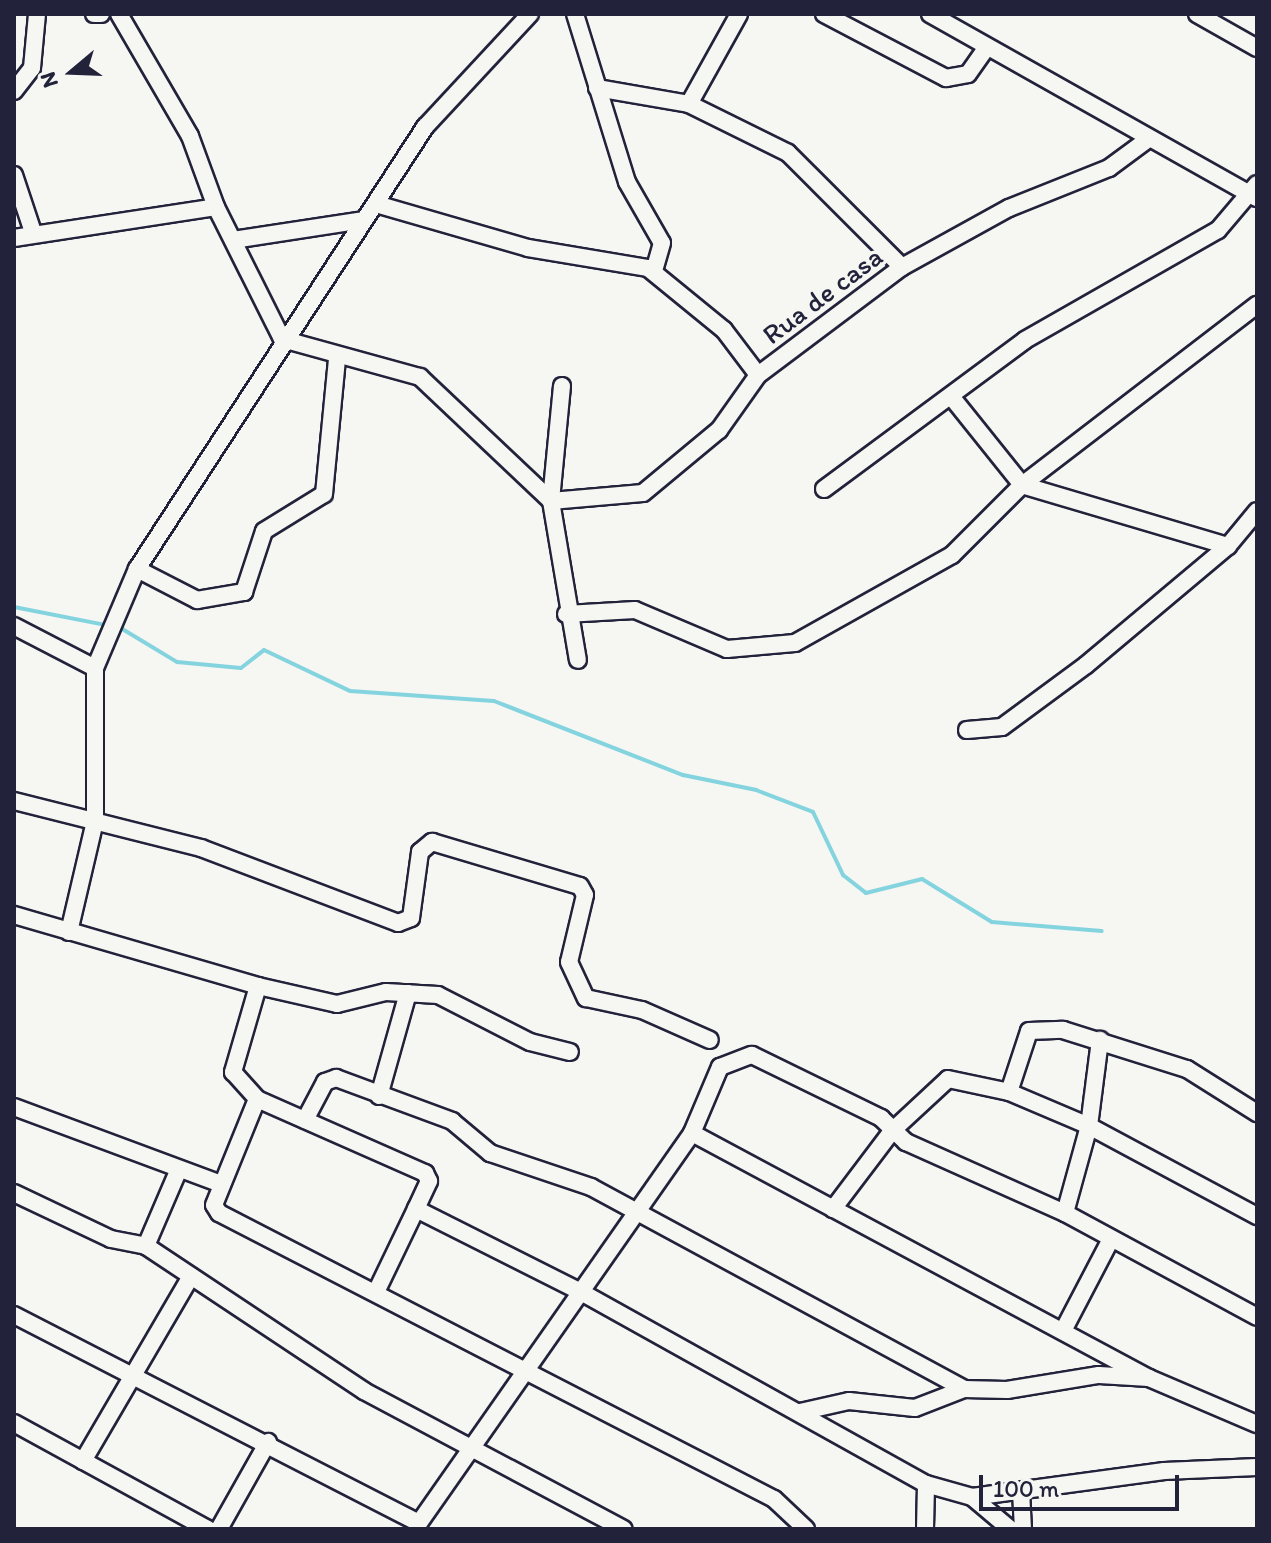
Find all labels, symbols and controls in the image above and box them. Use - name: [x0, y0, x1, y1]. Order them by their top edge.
- north arrow: [32, 32, 112, 112]
- text: N: [34, 69, 64, 91]
- street label: Rua de casa: [755, 239, 889, 351]
- scale bar: [983, 1459, 1183, 1509]
- text: 100 m: [993, 1474, 1059, 1503]

